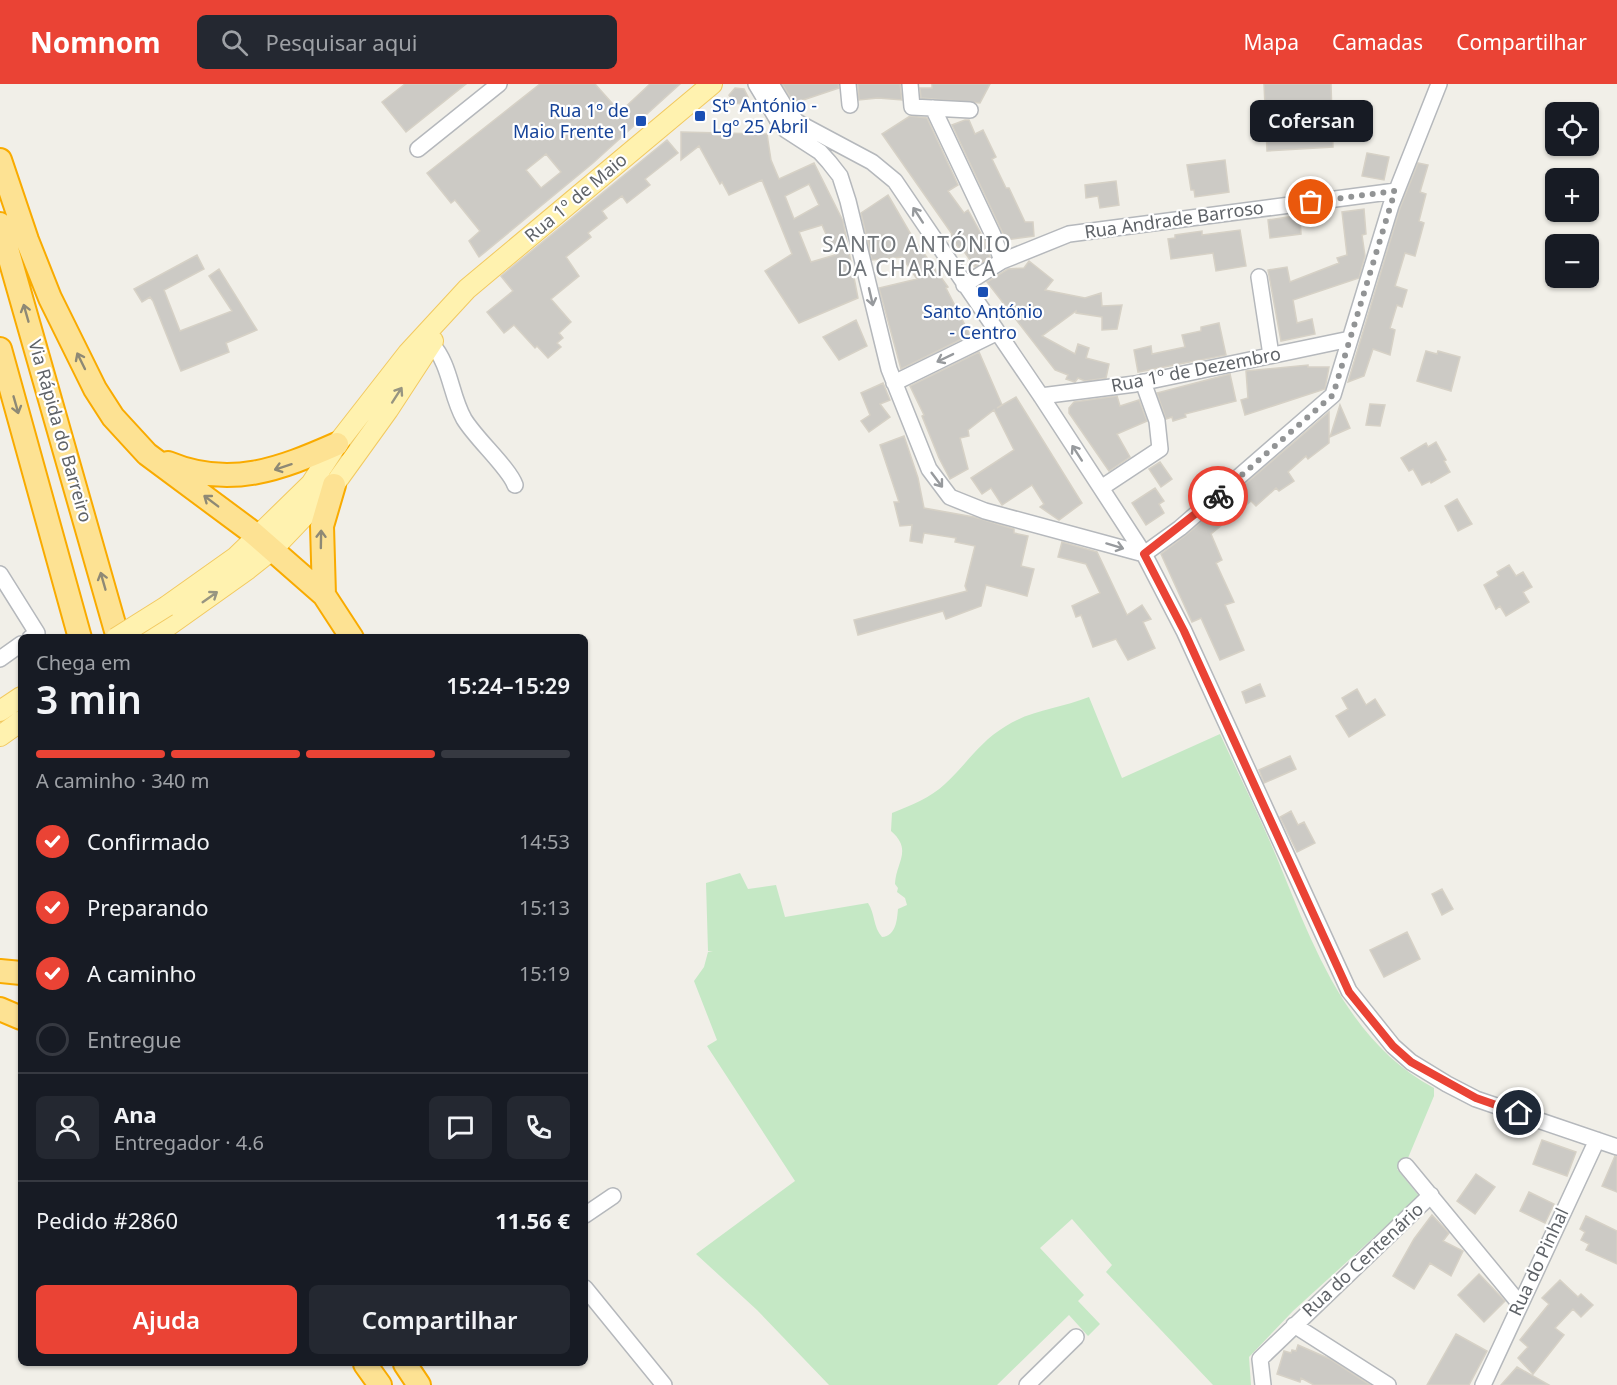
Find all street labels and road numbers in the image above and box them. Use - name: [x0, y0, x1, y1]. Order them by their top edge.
- street label: Rua 1º de Maio: [519, 147, 632, 247]
- street label: Rua Andrade Barroso: [1083, 195, 1265, 243]
- street label: Via Rápida do Barreiro: [23, 337, 99, 525]
- street label: Rua 1º de Dezembro: [1109, 341, 1283, 397]
- street label: Rua do Centenário: [1297, 1197, 1428, 1322]
- street label: Rua do Pinhal: [1503, 1204, 1574, 1319]

